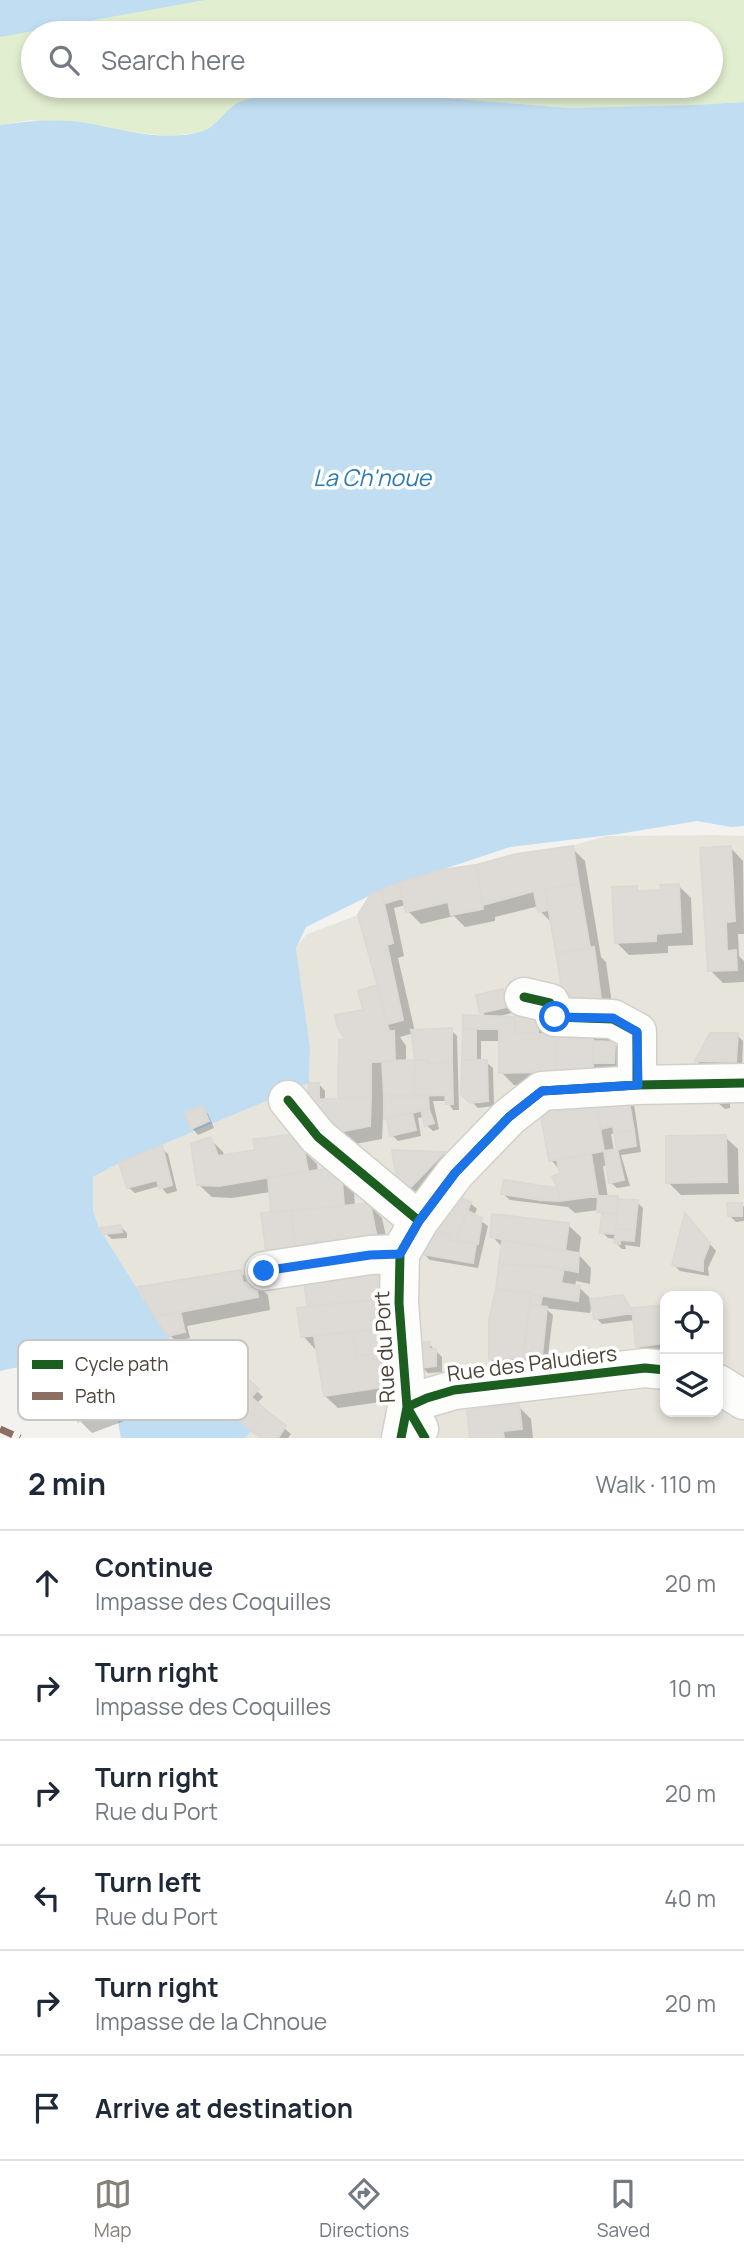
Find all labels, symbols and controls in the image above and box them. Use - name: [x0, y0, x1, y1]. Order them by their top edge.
- search box: [21, 21, 723, 98]
- icon: search: [45, 41, 83, 79]
- text: Search here: [101, 42, 246, 78]
- water label: La Ch'noue: [313, 461, 433, 493]
- route start: [539, 1001, 570, 1032]
- route end: [248, 1255, 279, 1286]
- street label: Rue du Port: [367, 1290, 401, 1404]
- map controls: [660, 1291, 723, 1417]
- button: locate: [660, 1291, 723, 1354]
- street label: Rue des Paludiers: [445, 1339, 619, 1387]
- legend: [18, 1340, 248, 1420]
- text: Cycle path: [75, 1351, 169, 1377]
- button: layers: [660, 1354, 723, 1417]
- text: Path: [75, 1383, 115, 1409]
- text: 2 min: [28, 1463, 106, 1504]
- text: Walk · 110 m: [595, 1468, 716, 1500]
- text: Continue: [95, 1549, 213, 1585]
- icon: ahead: [28, 1564, 66, 1602]
- text: 20 m: [665, 1567, 716, 1599]
- text: Impasse des Coquilles: [95, 1585, 331, 1617]
- text: Turn right: [95, 1654, 219, 1690]
- icon: right: [28, 1669, 66, 1707]
- text: 10 m: [669, 1672, 716, 1704]
- text: Impasse des Coquilles: [95, 1690, 331, 1722]
- text: Turn right: [95, 1759, 219, 1795]
- icon: right: [28, 1774, 66, 1812]
- text: 20 m: [665, 1777, 716, 1809]
- text: Rue du Port: [95, 1795, 218, 1827]
- text: Turn left: [95, 1864, 202, 1900]
- icon: left: [28, 1879, 66, 1917]
- text: 40 m: [664, 1882, 716, 1914]
- text: Rue du Port: [95, 1900, 218, 1932]
- text: Turn right: [95, 1969, 219, 2005]
- icon: right: [28, 1984, 66, 2022]
- text: 20 m: [665, 1987, 716, 2019]
- text: Impasse de la Chnoue: [95, 2005, 327, 2037]
- icon: arrive: [28, 2089, 66, 2127]
- text: Arrive at destination: [95, 2090, 353, 2126]
- tab: Map: [94, 2175, 132, 2243]
- tab: Directions: [319, 2175, 409, 2243]
- tab: Saved: [597, 2175, 650, 2243]

